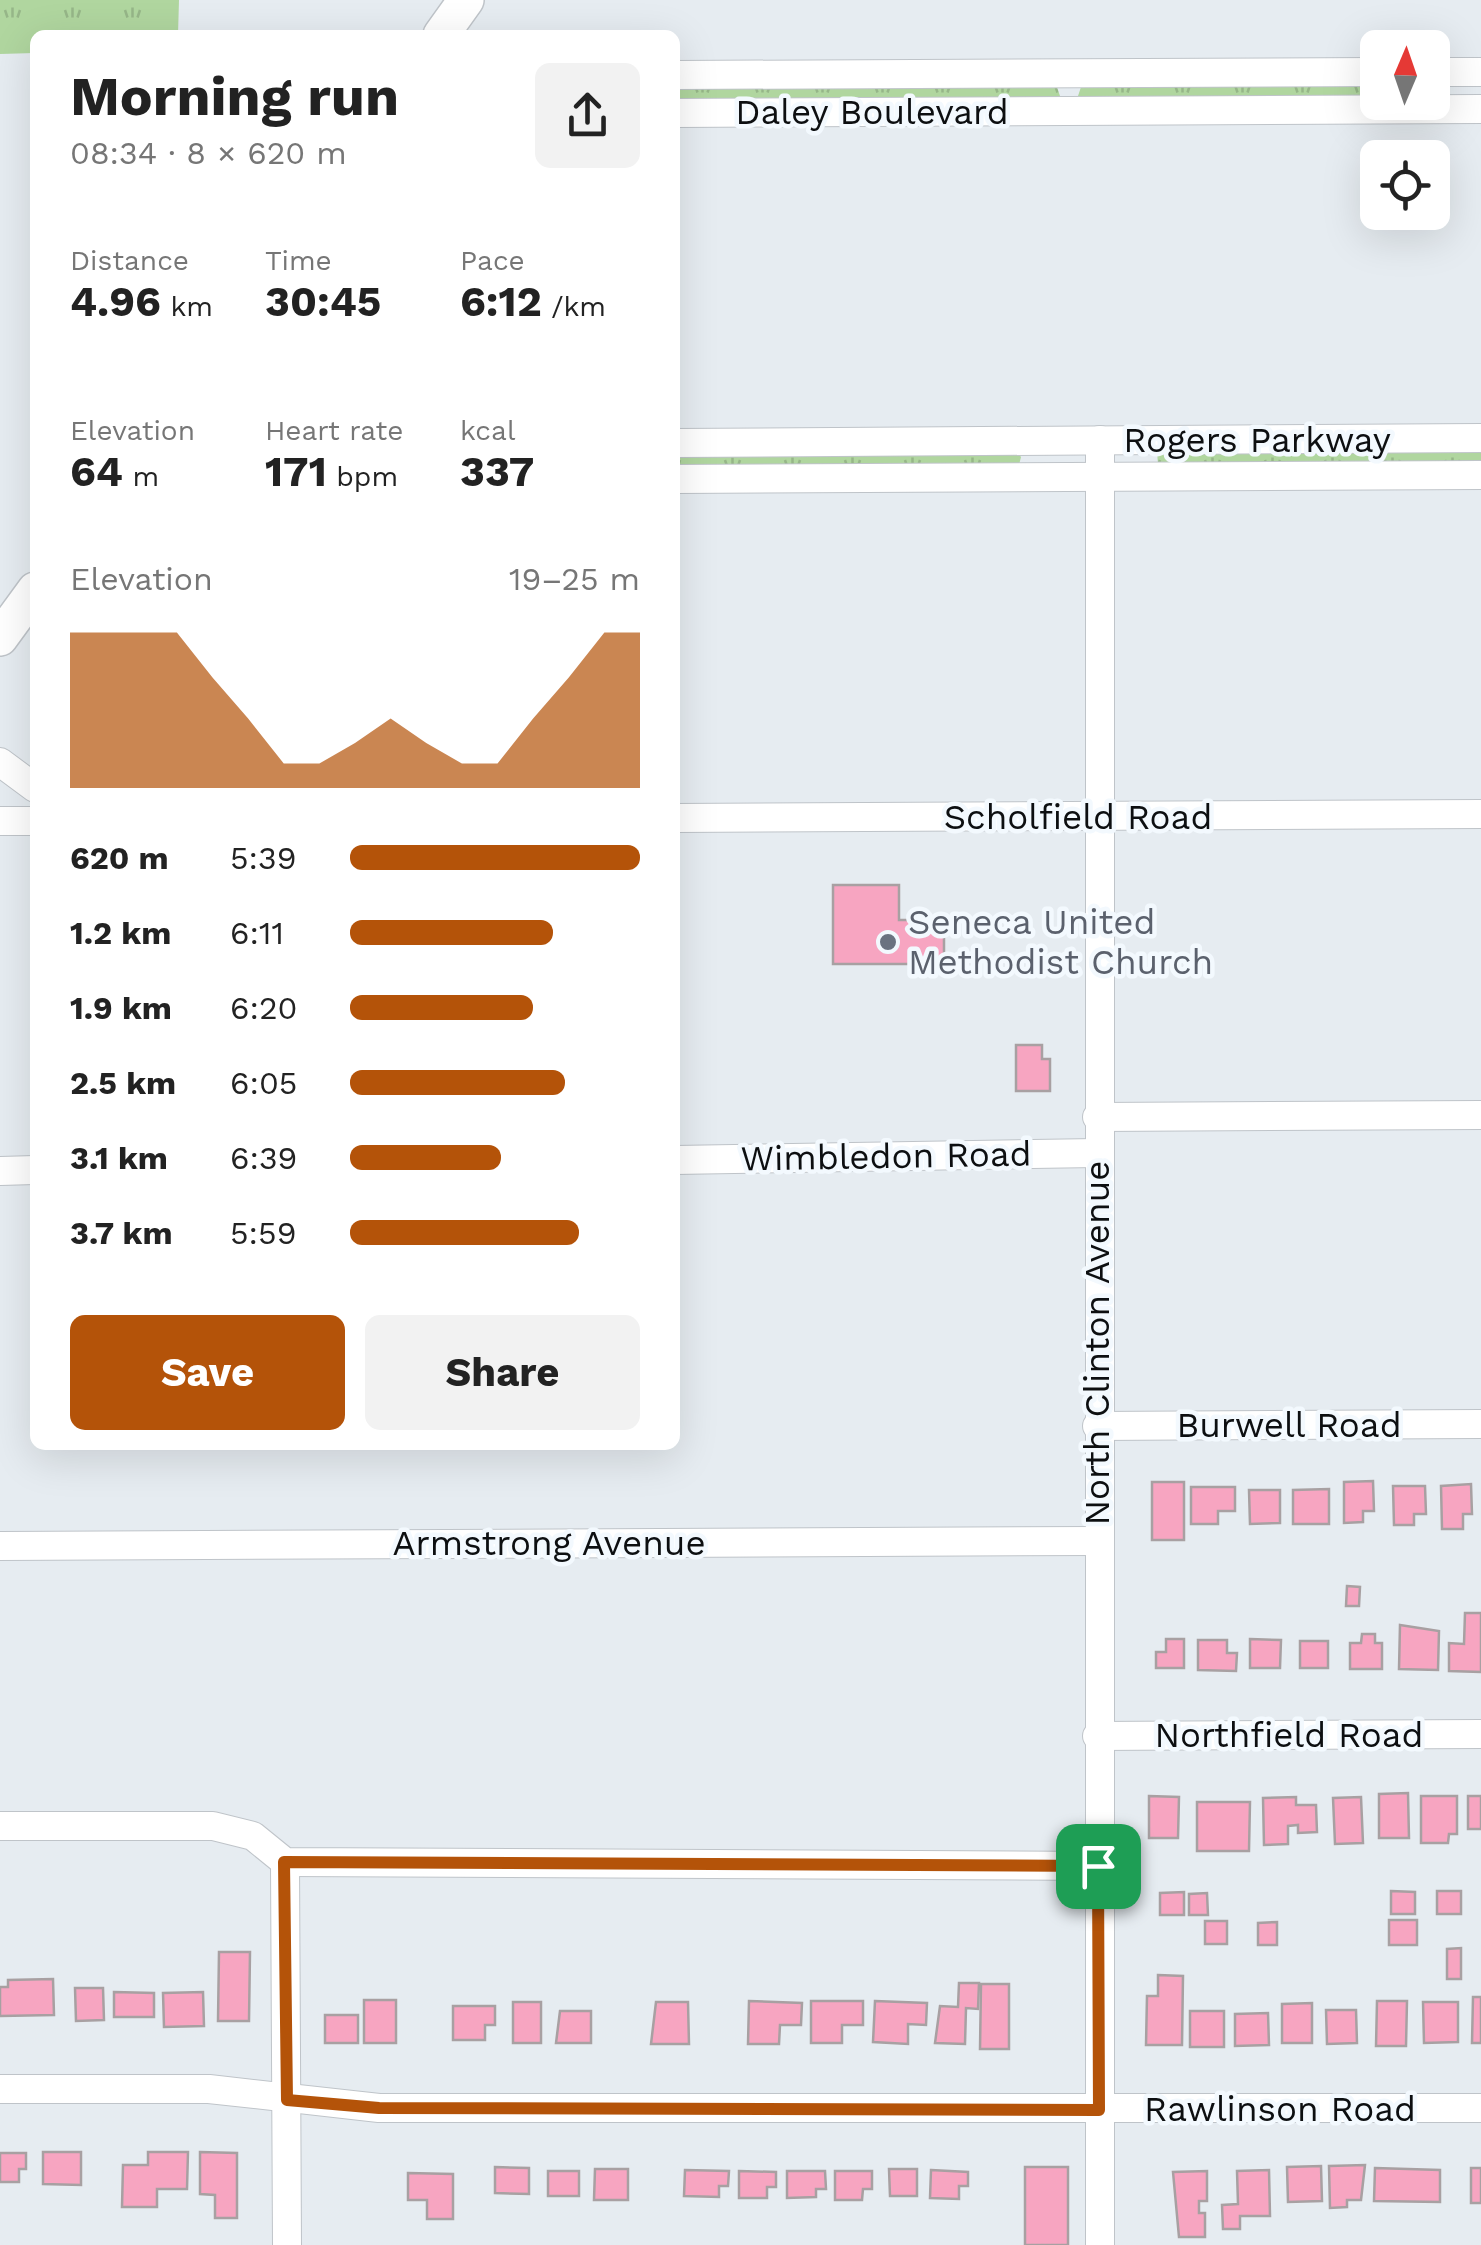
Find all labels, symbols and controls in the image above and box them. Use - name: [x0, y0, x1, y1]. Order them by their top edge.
- north arrow: [1360, 30, 1450, 120]
- map controls: [1360, 30, 1450, 230]
- button: share: [535, 63, 640, 168]
- text: Morning run: [70, 64, 399, 128]
- street label: Daley Boulevard: [735, 91, 1009, 133]
- text: 08:34 · 8 × 620 m: [70, 134, 347, 172]
- button: locate: [1360, 140, 1450, 230]
- text: Distance: [70, 244, 189, 277]
- text: Time: [265, 244, 332, 277]
- text: Pace: [460, 244, 525, 277]
- text: 4.96: [70, 277, 161, 326]
- text: 30:45: [265, 277, 381, 326]
- text: 6:12: [460, 277, 542, 326]
- text: km: [161, 290, 213, 323]
- text: /km: [542, 290, 606, 323]
- text: Elevation: [70, 414, 195, 447]
- text: Heart rate: [265, 414, 403, 447]
- text: kcal: [460, 414, 515, 447]
- street label: Rogers Parkway: [1123, 419, 1391, 461]
- text: 64: [70, 447, 123, 496]
- text: 171: [265, 447, 327, 496]
- text: 337: [460, 447, 534, 496]
- text: m: [123, 460, 159, 493]
- text: bpm: [327, 460, 398, 493]
- text: Elevation: [70, 560, 213, 598]
- text: 19–25 m: [509, 560, 640, 598]
- street label: Scholfield Road: [944, 796, 1212, 838]
- text: 620 m: [70, 839, 169, 877]
- text: 5:39: [230, 839, 297, 877]
- place label: Seneca United Methodist Church: [908, 901, 1213, 983]
- text: 1.2 km: [70, 914, 171, 952]
- text: 6:11: [230, 914, 284, 952]
- marker: Seneca United Methodist Church: [877, 931, 899, 953]
- text: 1.9 km: [70, 989, 172, 1027]
- text: 6:20: [230, 989, 298, 1027]
- text: 2.5 km: [70, 1064, 176, 1102]
- text: 6:05: [230, 1064, 297, 1102]
- street label: Wimbledon Road: [740, 1132, 1032, 1180]
- text: 3.1 km: [70, 1139, 168, 1177]
- text: 6:39: [230, 1139, 297, 1177]
- street label: North Clinton Avenue: [1076, 1160, 1118, 1526]
- text: 3.7 km: [70, 1214, 173, 1252]
- text: 5:59: [230, 1214, 296, 1252]
- button: Save: [70, 1315, 345, 1430]
- button: Share: [365, 1315, 640, 1430]
- street label: Burwell Road: [1176, 1404, 1402, 1446]
- street label: Armstrong Avenue: [392, 1522, 706, 1564]
- street label: Northfield Road: [1154, 1714, 1424, 1756]
- pin: [1056, 1824, 1141, 1909]
- icon: arrive: [1071, 1839, 1126, 1894]
- street label: Rawlinson Road: [1144, 2088, 1416, 2130]

